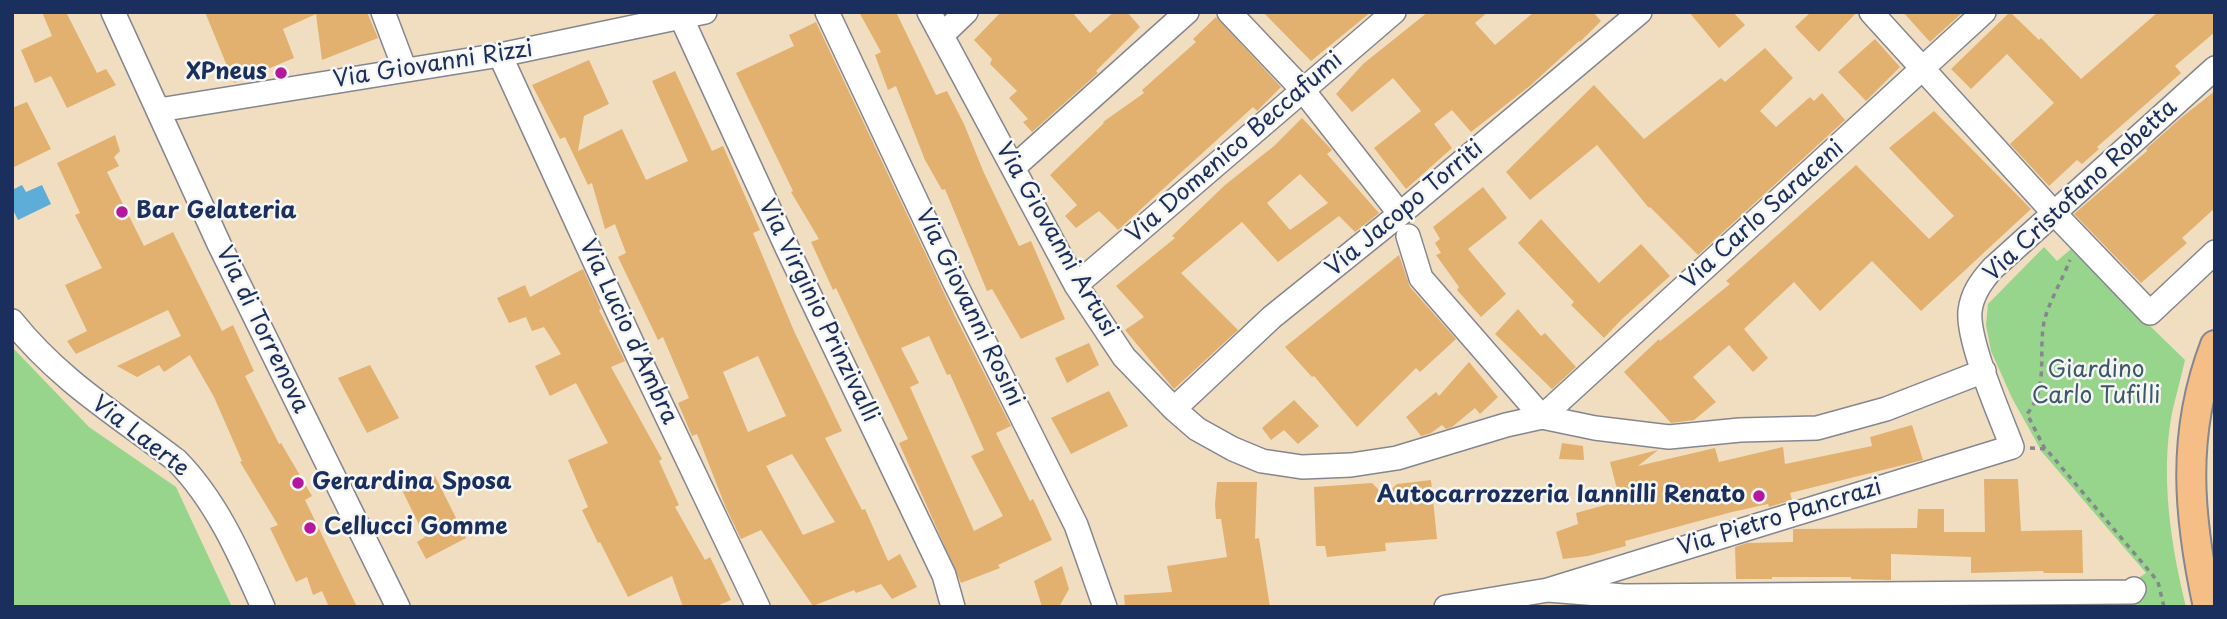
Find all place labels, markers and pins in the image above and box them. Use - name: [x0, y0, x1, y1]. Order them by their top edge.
- place label: XPneus: [186, 59, 267, 87]
- marker: XPneus: [273, 65, 289, 81]
- place label: Bar Gelateria: [136, 198, 296, 226]
- marker: Bar Gelateria: [114, 204, 130, 220]
- place label: Gerardina Sposa: [312, 469, 512, 497]
- marker: Gerardina Sposa: [290, 475, 306, 491]
- place label: Autocarrozzeria Iannilli Renato: [1377, 482, 1745, 510]
- marker: Autocarrozzeria Iannilli Renato: [1751, 488, 1767, 504]
- place label: Cellucci Gomme: [324, 514, 508, 542]
- marker: Cellucci Gomme: [302, 520, 318, 536]

